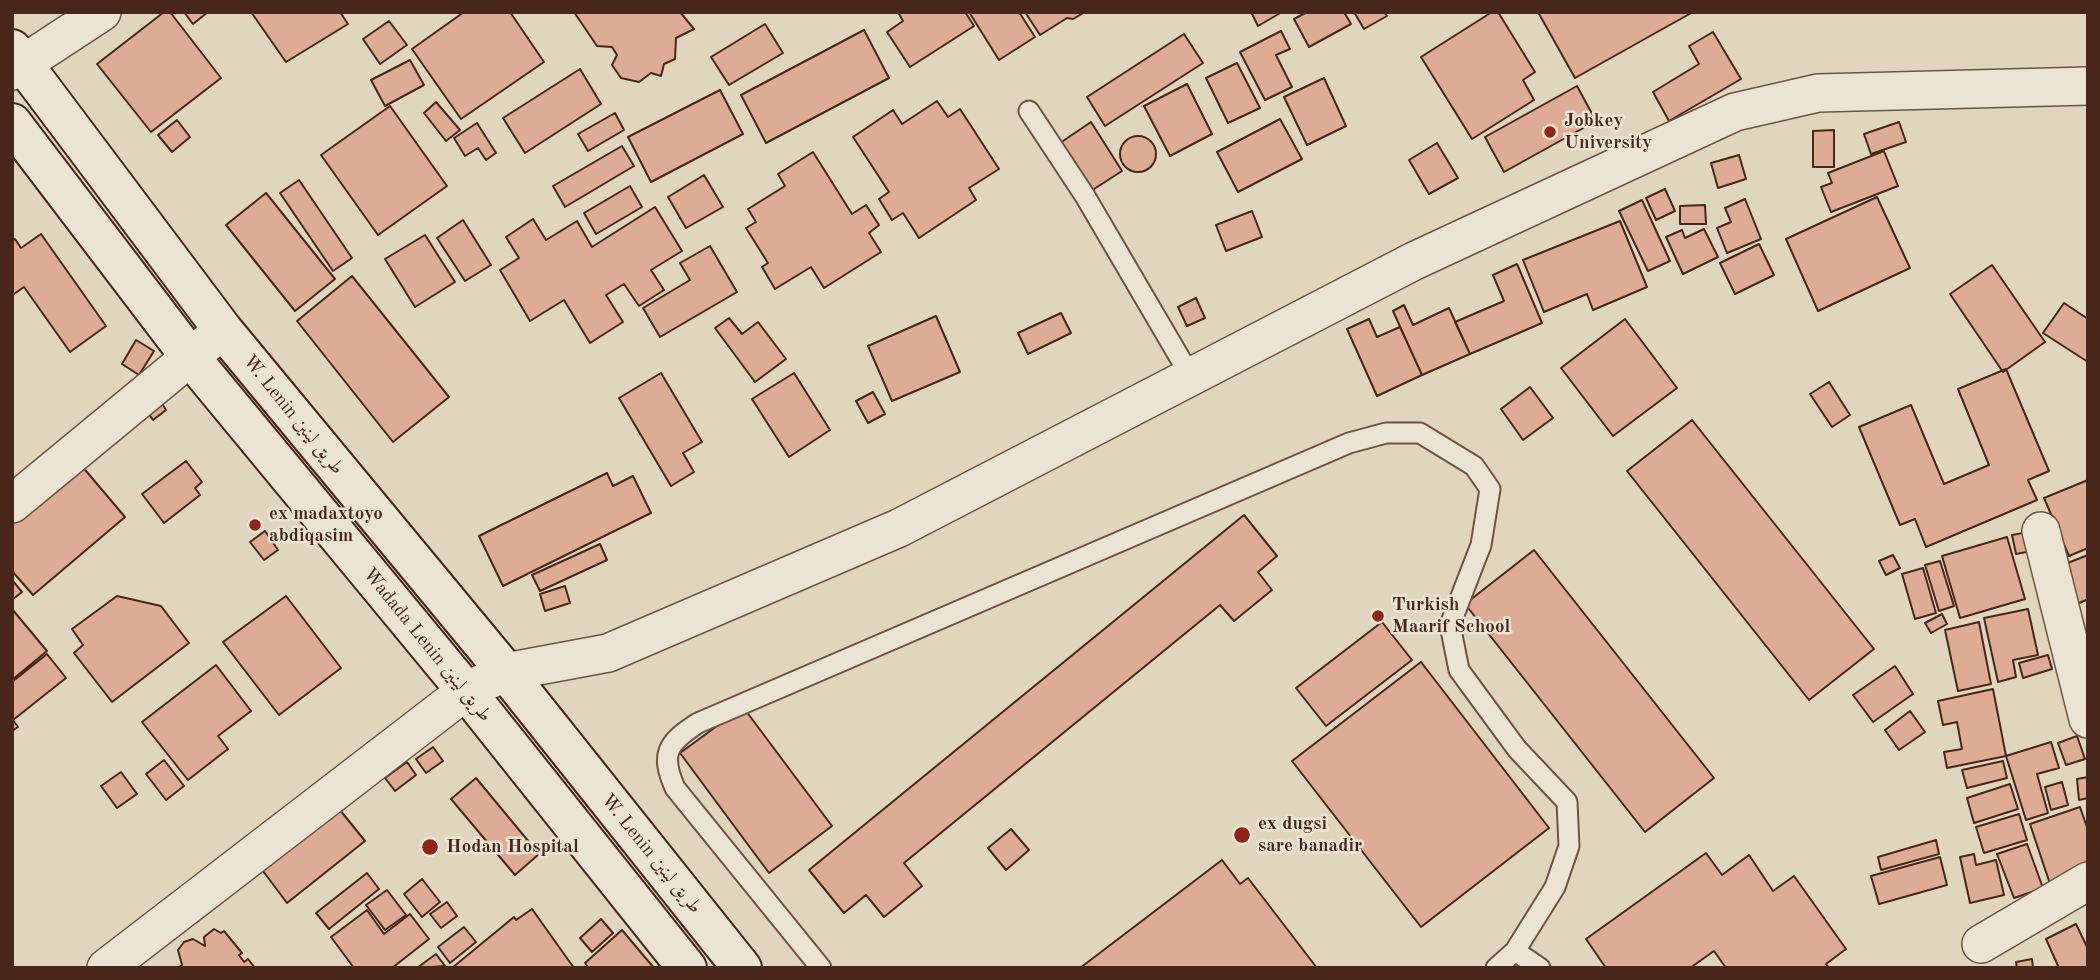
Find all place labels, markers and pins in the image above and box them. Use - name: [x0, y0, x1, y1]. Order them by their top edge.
- place label: Jobkey University: [1564, 110, 1652, 154]
- marker: Jobkey University: [1542, 124, 1558, 140]
- place label: ex madaxtoyo abdiqasim: [269, 503, 383, 547]
- marker: ex madaxtoyo abdiqasim: [247, 517, 263, 533]
- place label: Turkish Maarif School: [1392, 594, 1510, 638]
- marker: Turkish Maarif School: [1370, 608, 1386, 624]
- place label: ex dugsi sare banadir: [1258, 813, 1362, 857]
- marker: ex dugsi sare banadir: [1232, 825, 1252, 845]
- place label: Hodan Hospital: [446, 836, 579, 858]
- marker: Hodan Hospital: [420, 837, 440, 857]

